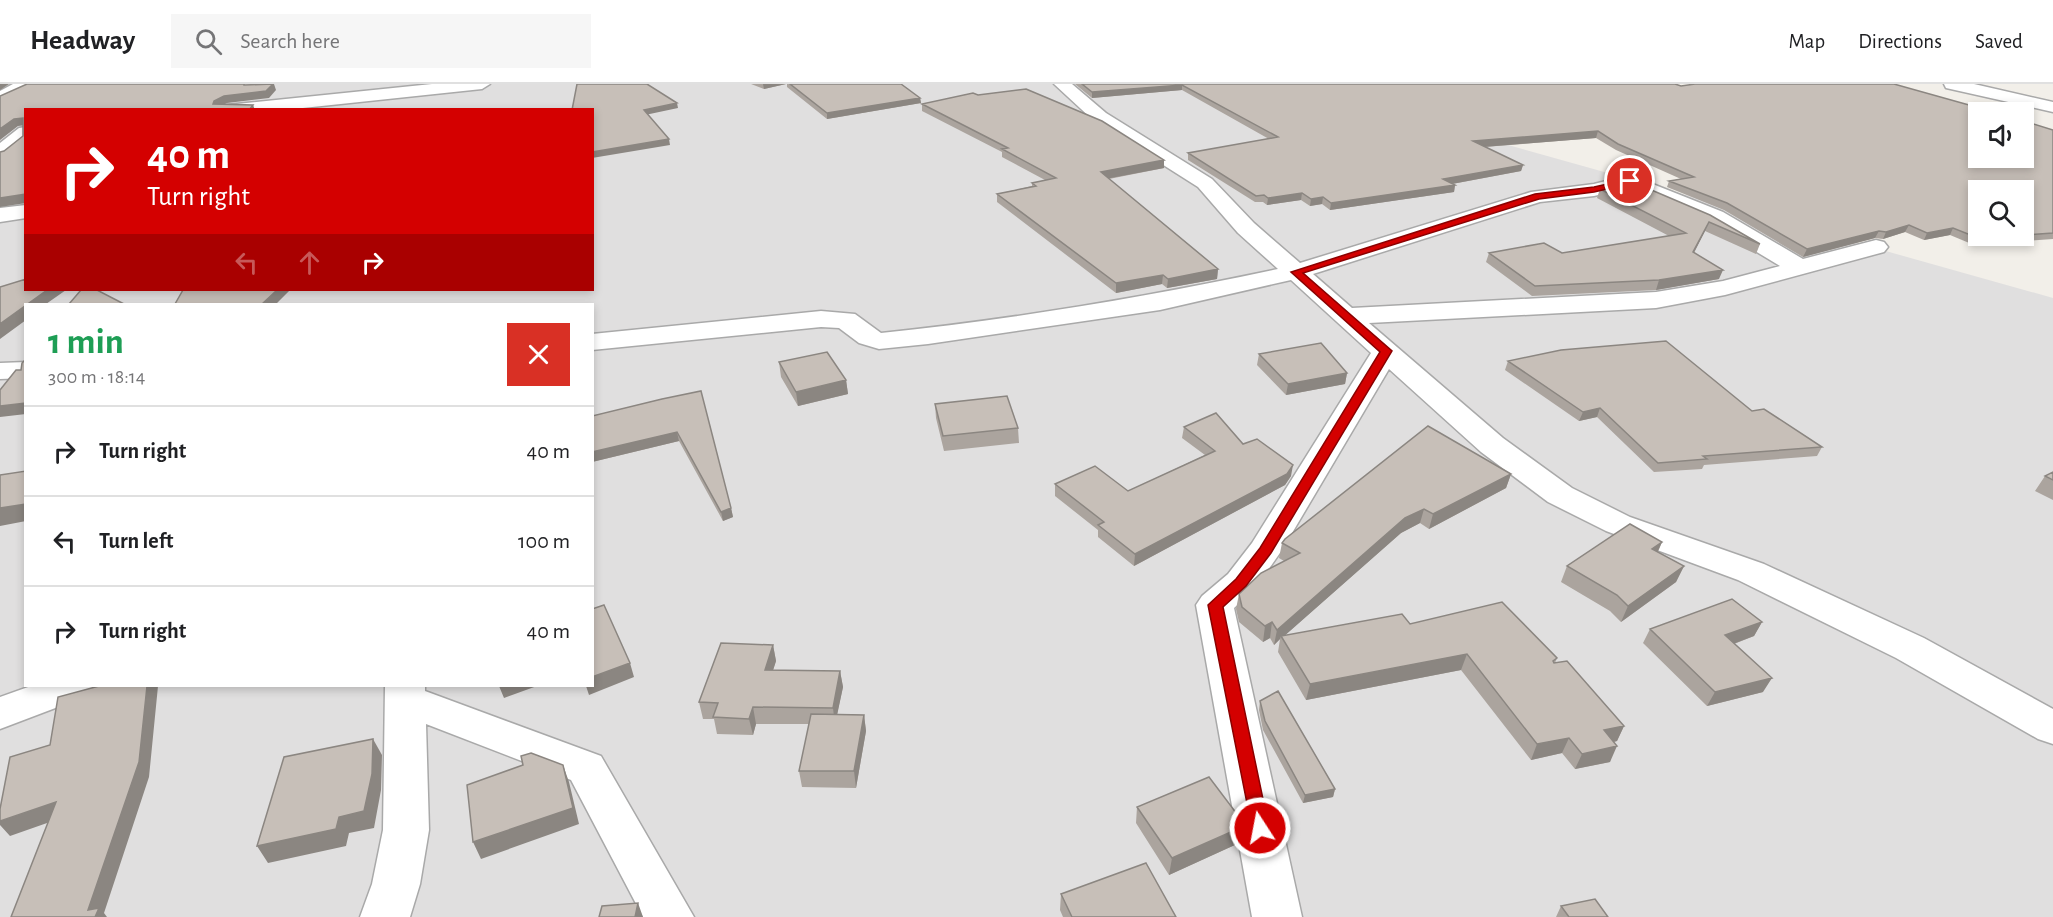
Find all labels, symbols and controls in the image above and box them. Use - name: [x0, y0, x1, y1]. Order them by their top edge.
- search box: [171, 14, 591, 68]
- icon: search: [192, 25, 225, 58]
- text: Headway: [30, 27, 135, 55]
- text: Search here: [240, 30, 340, 52]
- text: Map: [1789, 31, 1825, 52]
- text: Directions: [1858, 31, 1942, 52]
- text: Saved: [1975, 31, 2023, 52]
- map controls: [1968, 102, 2034, 246]
- button: sound: [1968, 102, 2034, 168]
- icon: right: [48, 132, 126, 210]
- text: 40 m: [147, 134, 230, 176]
- pin: [1604, 155, 1655, 206]
- icon: arrive: [1613, 164, 1646, 197]
- button: search: [1968, 180, 2034, 246]
- text: Turn right: [147, 183, 250, 210]
- icon: left: [230, 246, 263, 279]
- icon: ahead: [293, 246, 326, 279]
- icon: right: [356, 246, 389, 279]
- button: close: [507, 323, 570, 386]
- text: 1 min: [48, 324, 124, 360]
- text: 300 m · 18:14: [48, 367, 145, 387]
- icon: right: [48, 435, 81, 468]
- text: Turn right: [99, 440, 186, 462]
- text: 40 m: [527, 440, 570, 462]
- icon: left: [48, 525, 81, 558]
- text: Turn left: [99, 530, 173, 552]
- text: 100 m: [518, 530, 570, 552]
- icon: right: [48, 615, 81, 648]
- text: Turn right: [99, 620, 186, 642]
- text: 40 m: [527, 620, 570, 642]
- position arrow: [1228, 796, 1292, 860]

